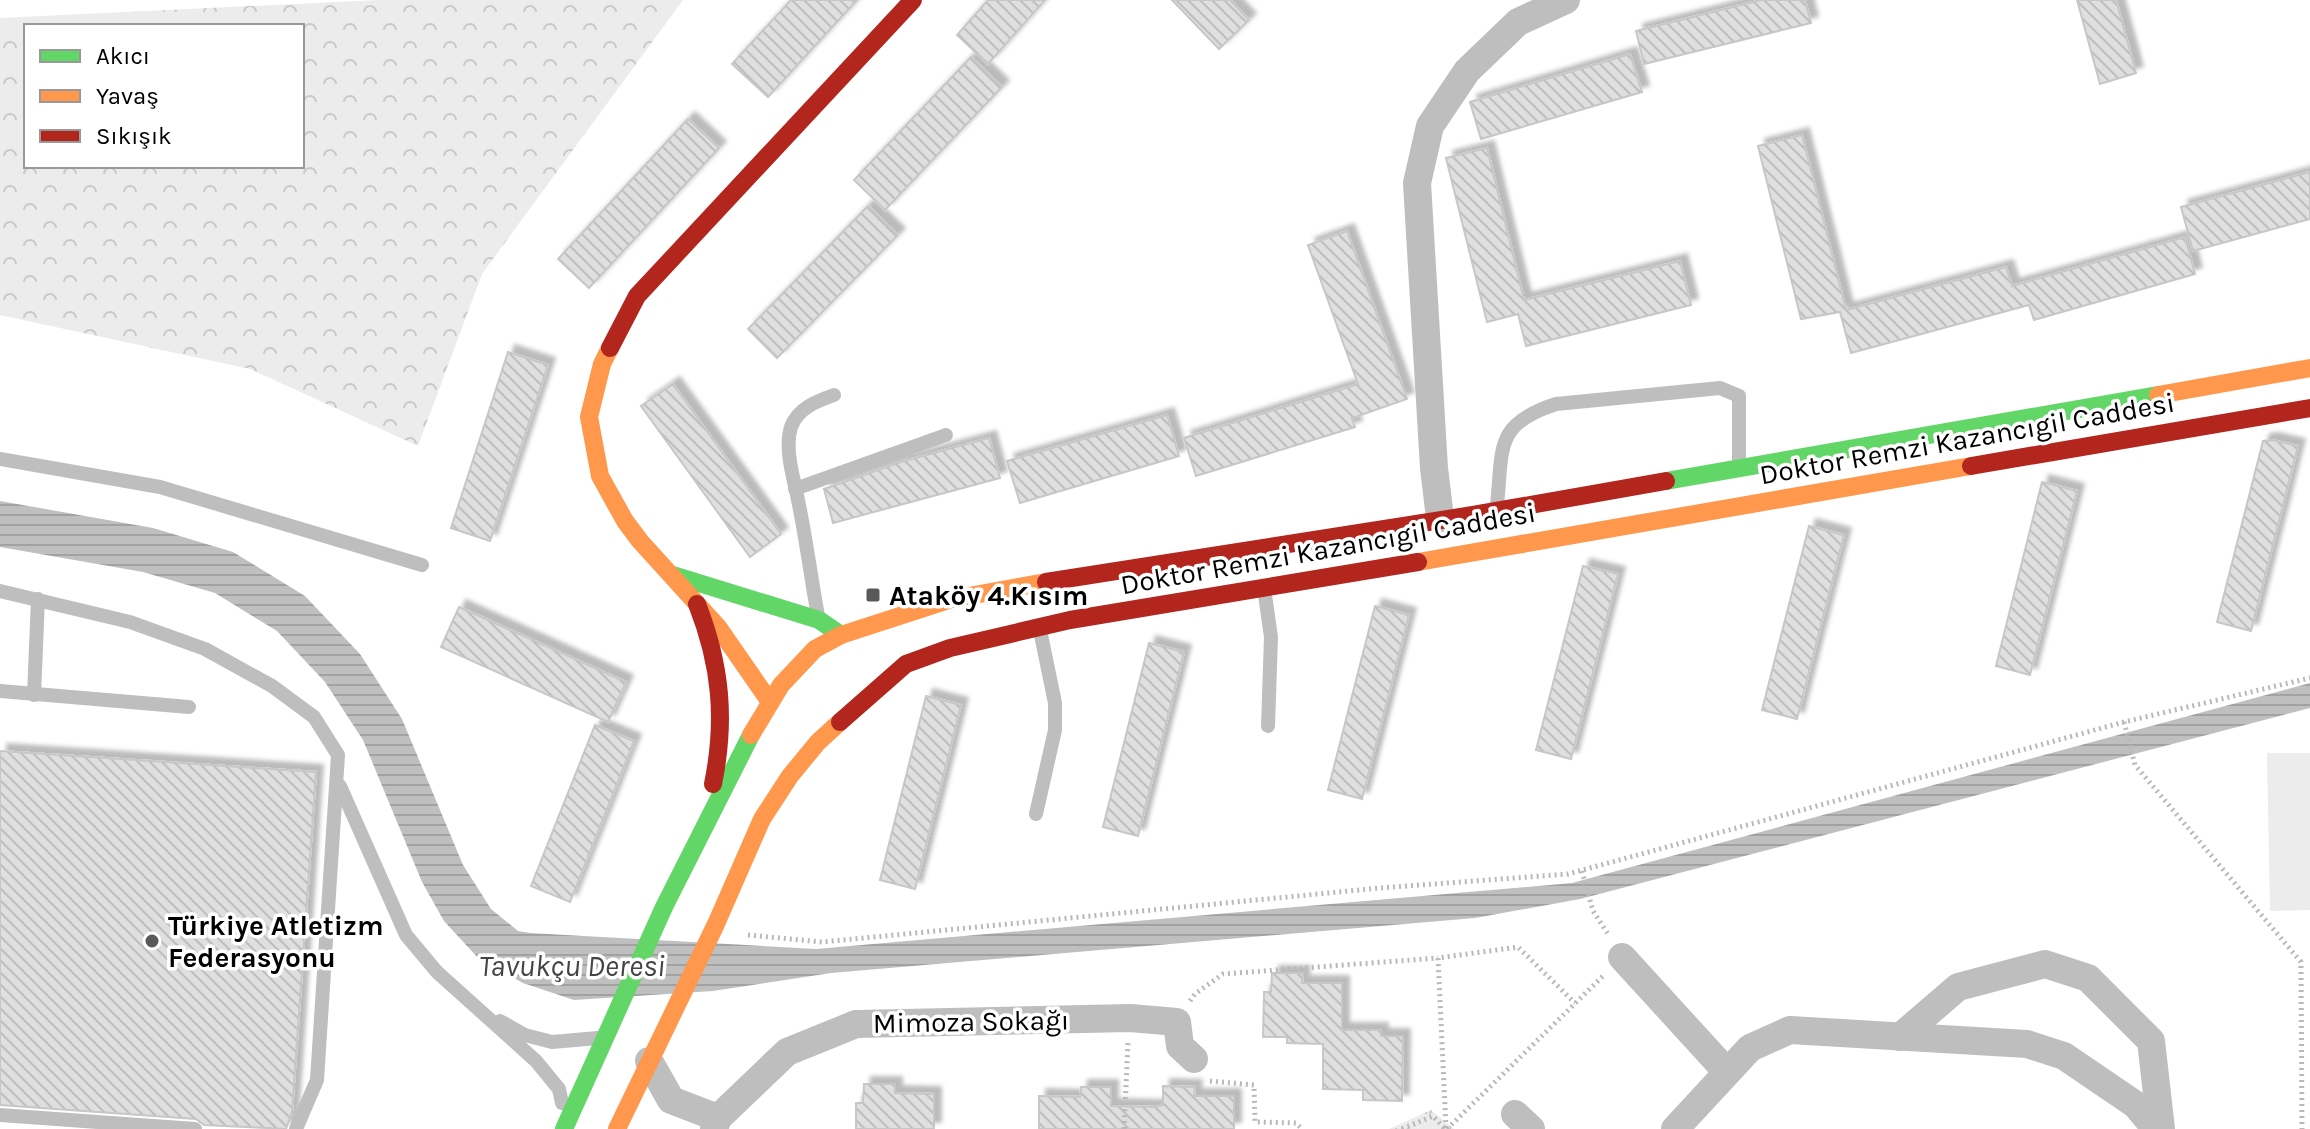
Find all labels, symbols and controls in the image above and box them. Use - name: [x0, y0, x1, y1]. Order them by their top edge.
- legend: [24, 24, 304, 168]
- text: Akıcı: [96, 42, 150, 70]
- text: Yavaş: [96, 82, 159, 110]
- text: Sıkışık: [96, 122, 172, 150]
- street label: Doktor Remzi Kazancıgil Caddesi: [1757, 386, 2177, 491]
- street label: Doktor Remzi Kazancıgil Caddesi: [1118, 496, 1538, 601]
- place label: Ataköy 4.Kısım: [889, 579, 1088, 612]
- marker: Ataköy 4.Kısım: [864, 586, 882, 604]
- place label: Türkiye Atletizm Federasyonu: [168, 909, 383, 974]
- marker: Türkiye Atletizm Federasyonu: [143, 932, 161, 950]
- water label: Tavukçu Deresi: [479, 948, 665, 984]
- street label: Mimoza Sokağı: [872, 1003, 1070, 1040]

